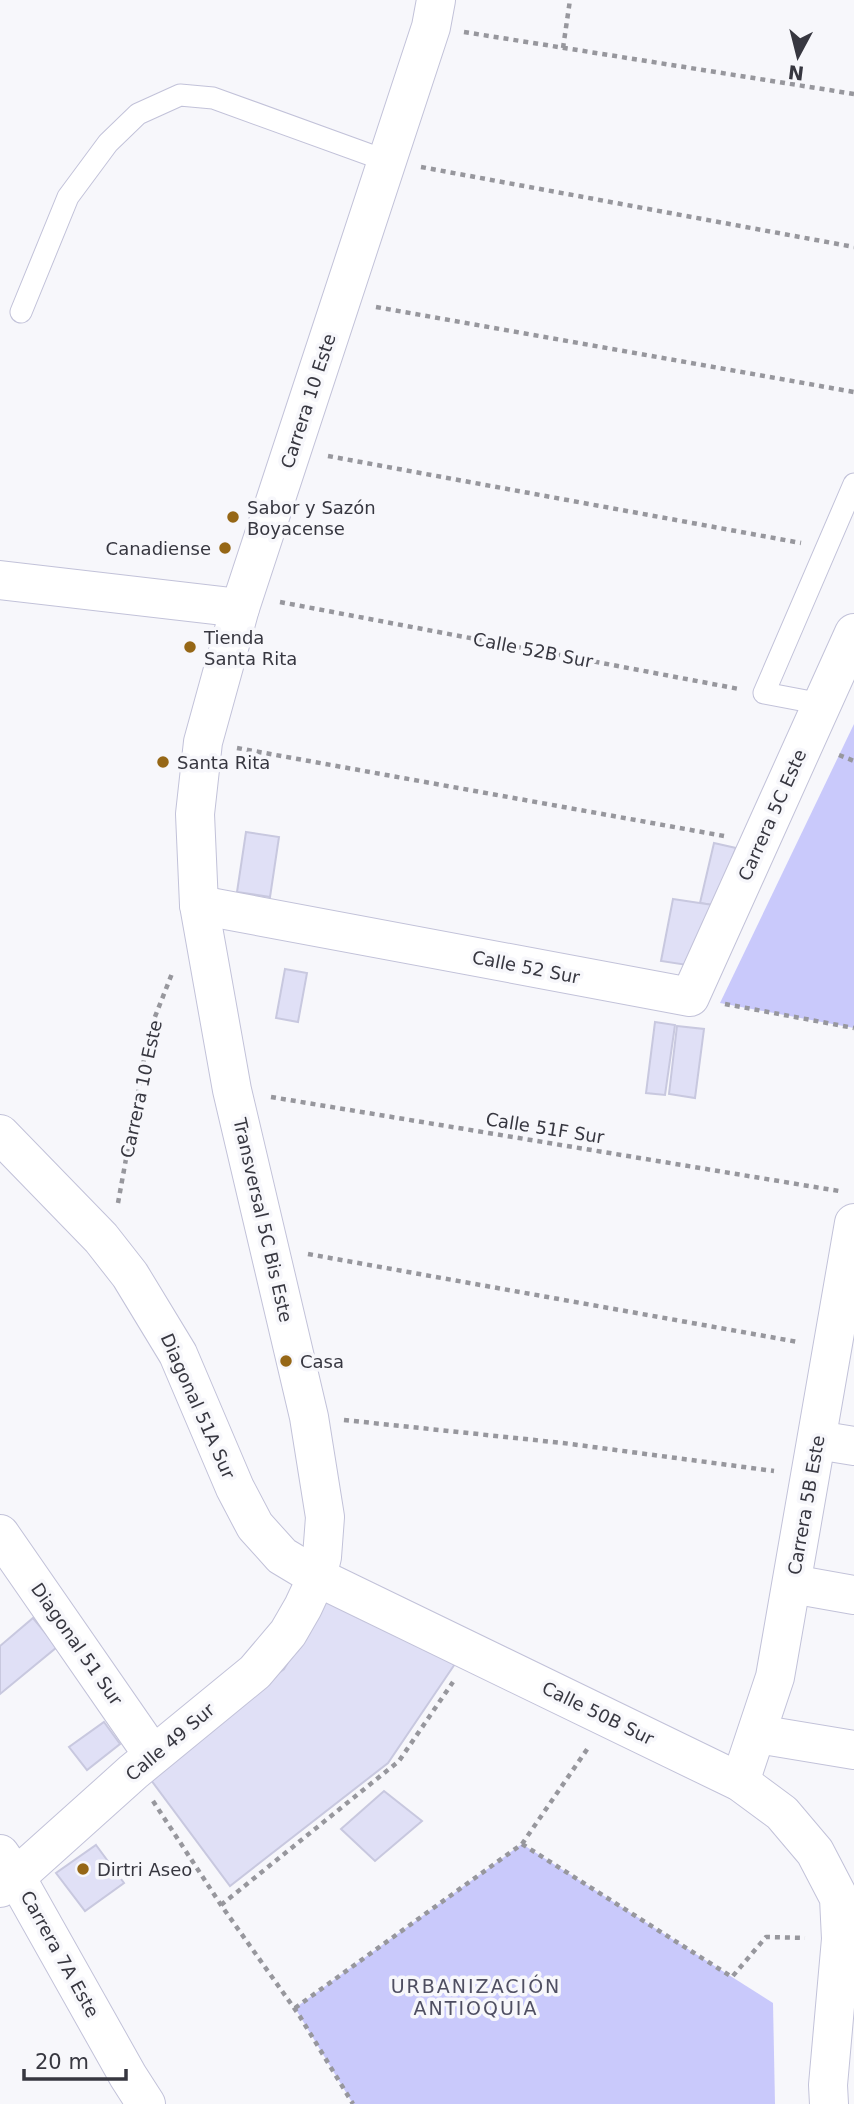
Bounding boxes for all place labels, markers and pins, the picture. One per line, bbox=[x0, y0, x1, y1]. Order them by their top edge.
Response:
place label: Sabor y Sazón Boyacense bbox=[247, 497, 376, 539]
marker: Sabor y Sazón Boyacense bbox=[225, 509, 241, 525]
place label: Canadiense bbox=[106, 538, 211, 559]
marker: Canadiense bbox=[217, 540, 233, 556]
place label: Tienda Santa Rita bbox=[203, 627, 297, 669]
marker: Tienda Santa Rita bbox=[182, 639, 198, 655]
place label: Santa Rita bbox=[177, 752, 270, 773]
marker: Santa Rita bbox=[155, 754, 171, 770]
place label: Casa bbox=[300, 1351, 344, 1372]
marker: Casa bbox=[278, 1353, 294, 1369]
place label: Dirtri Aseo bbox=[97, 1859, 192, 1880]
marker: Dirtri Aseo bbox=[75, 1861, 91, 1877]

